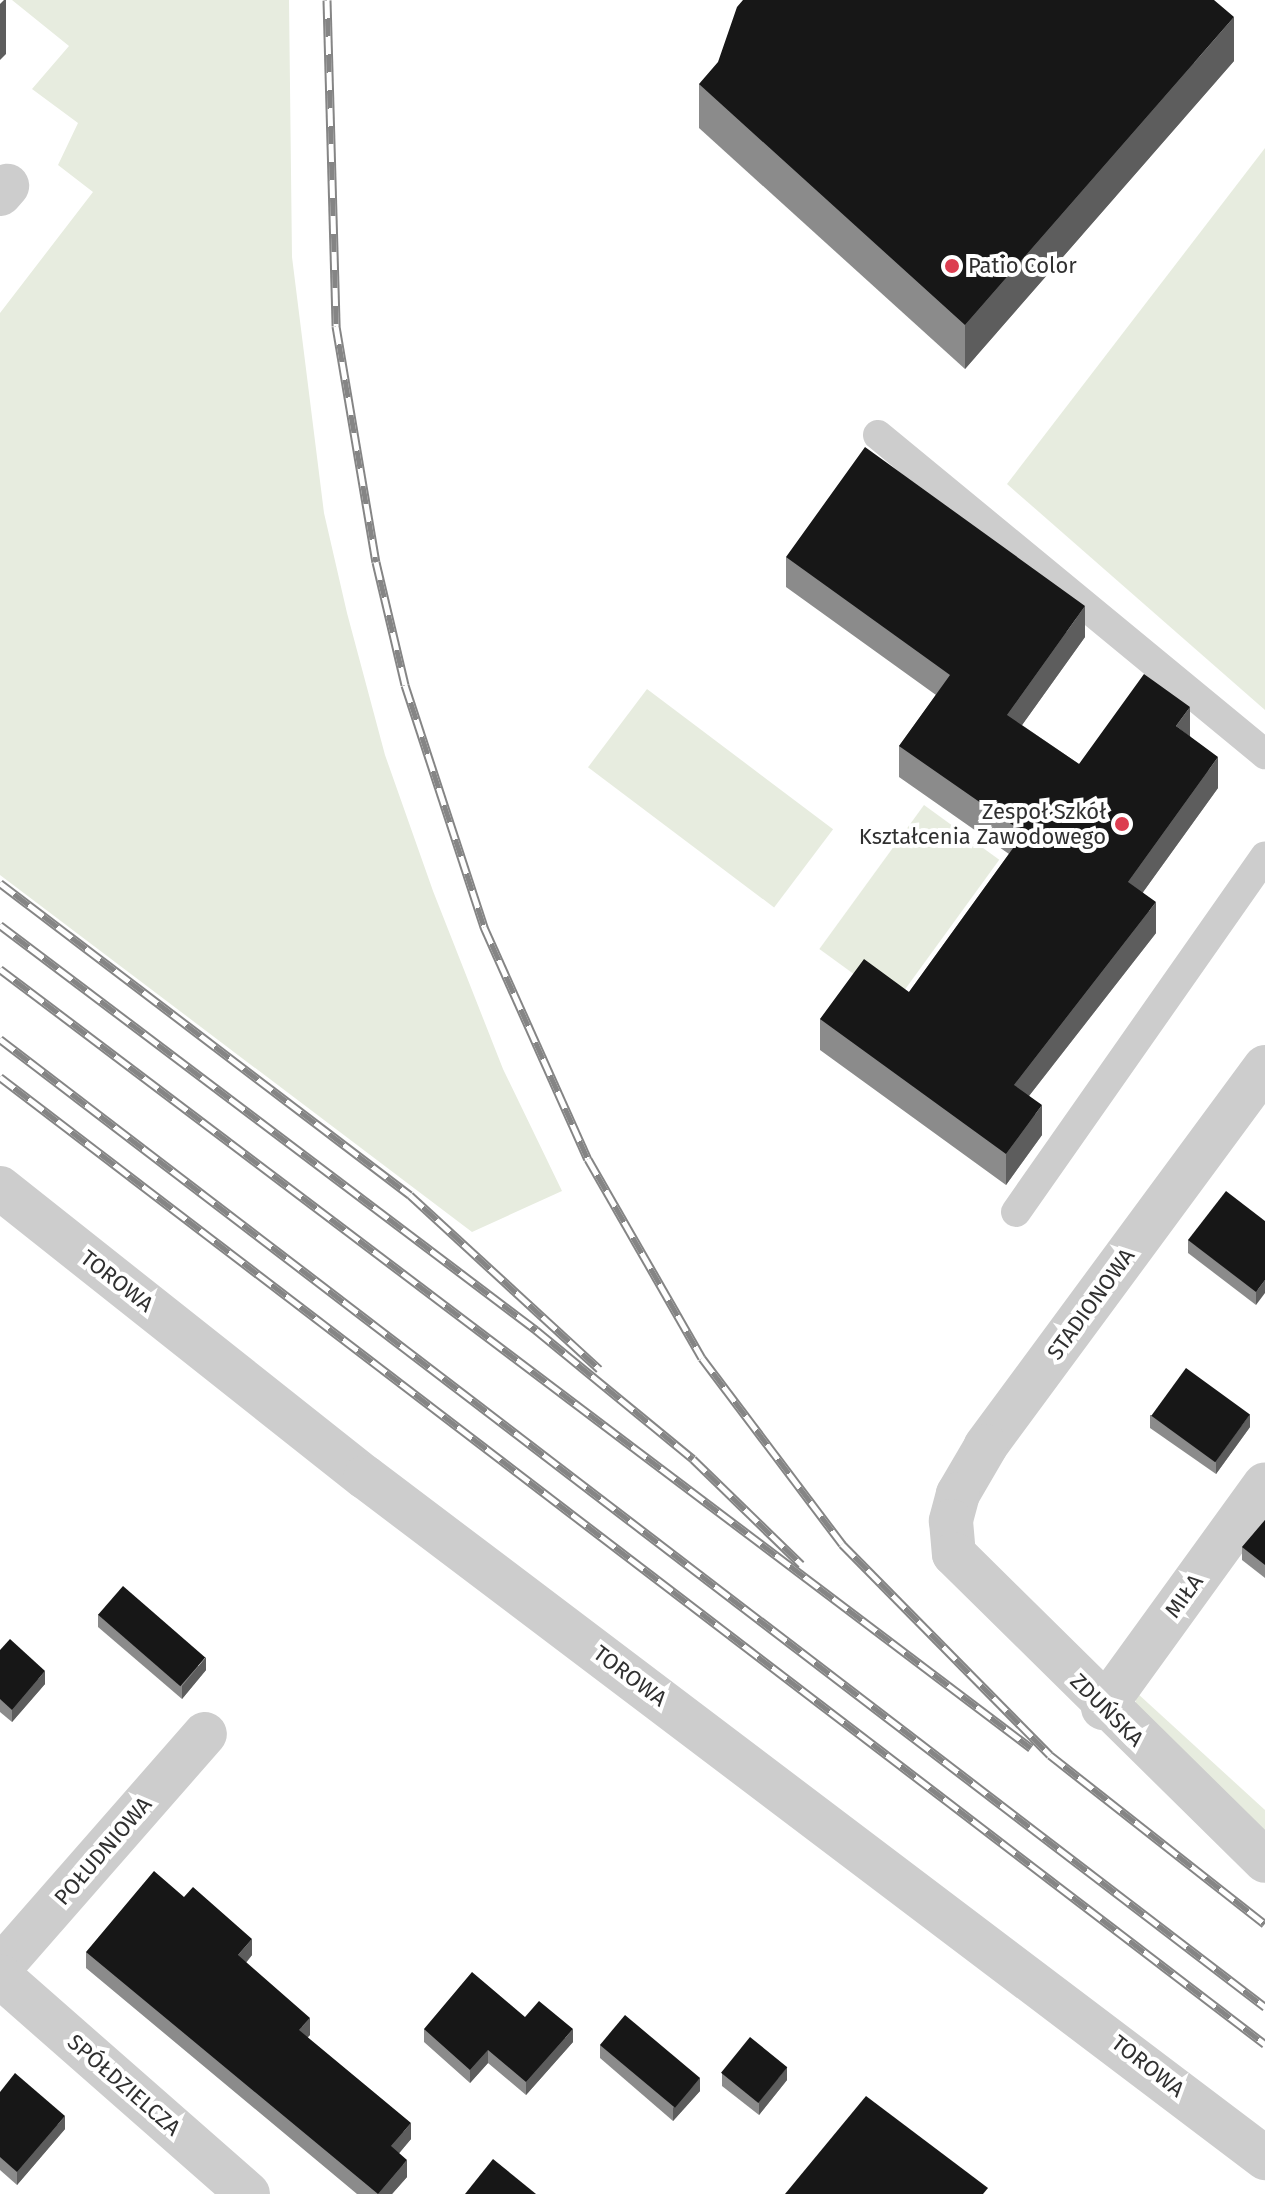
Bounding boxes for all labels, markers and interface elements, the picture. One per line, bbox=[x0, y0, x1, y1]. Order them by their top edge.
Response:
place label: Patio Color bbox=[968, 253, 1077, 279]
marker: Patio Color bbox=[943, 257, 961, 275]
place label: Zespoł Szkół Kształcenia Zawodowego bbox=[859, 798, 1106, 850]
marker: Zespoł Szkół Kształcenia Zawodowego bbox=[1113, 815, 1131, 833]
street label: STADIONOWA bbox=[1042, 1243, 1140, 1365]
street label: TOROWA bbox=[75, 1244, 159, 1318]
street label: MIŁA bbox=[1159, 1569, 1209, 1623]
street label: TOROWA bbox=[588, 1640, 672, 1712]
street label: ZDUŃSKA bbox=[1065, 1668, 1149, 1752]
street label: POŁUDNIOWA bbox=[49, 1791, 157, 1911]
street label: SPÓŁDZIELCZA bbox=[62, 2029, 186, 2141]
street label: TOROWA bbox=[1106, 2029, 1190, 2103]

